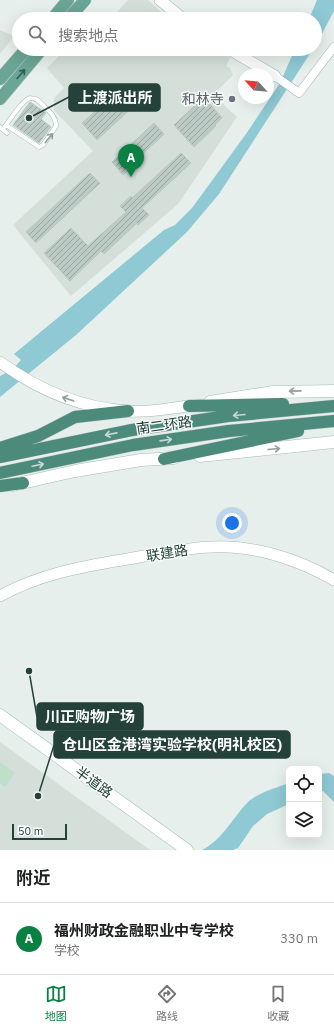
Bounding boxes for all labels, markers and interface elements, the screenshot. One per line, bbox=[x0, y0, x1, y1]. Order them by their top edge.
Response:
search box bbox=[12, 12, 322, 56]
icon: search bbox=[26, 23, 48, 45]
text: 搜索地点 bbox=[58, 26, 118, 45]
one-way arrow bbox=[16, 68, 25, 79]
north arrow bbox=[238, 68, 274, 104]
callout: 上渡派出所 bbox=[69, 84, 160, 111]
text: 上渡派出所 bbox=[77, 88, 153, 107]
place label: 和林寺 bbox=[182, 90, 224, 108]
marker: 和林寺 bbox=[227, 94, 237, 104]
one-way arrow bbox=[44, 133, 53, 144]
pin: A bbox=[118, 144, 144, 177]
one-way arrow bbox=[289, 388, 302, 395]
one-way arrow bbox=[62, 394, 74, 402]
one-way arrow bbox=[233, 411, 246, 419]
street label: 南二环路 bbox=[135, 412, 193, 438]
one-way arrow bbox=[105, 431, 118, 439]
one-way arrow bbox=[159, 436, 172, 444]
one-way arrow bbox=[267, 445, 280, 452]
one-way arrow bbox=[31, 460, 44, 468]
your location bbox=[222, 513, 242, 533]
street label: 联建路 bbox=[145, 541, 189, 565]
callout: 川正购物广场 bbox=[37, 703, 143, 730]
text: 川正购物广场 bbox=[45, 707, 135, 726]
callout: 仓山区金港湾实验学校(明礼校区) bbox=[54, 731, 290, 758]
text: 仓山区金港湾实验学校(明礼校区) bbox=[62, 735, 282, 754]
street label: 半道路 bbox=[72, 762, 116, 802]
map controls bbox=[286, 766, 322, 838]
button: locate bbox=[286, 766, 322, 802]
button: layers bbox=[286, 802, 322, 838]
scale bar bbox=[12, 822, 67, 841]
text: 50 m bbox=[18, 824, 43, 838]
text: 附近 bbox=[16, 867, 50, 889]
text: 福州财政金融职业中专学校 bbox=[54, 921, 234, 940]
text: A bbox=[25, 930, 33, 947]
text: 330 m bbox=[280, 930, 318, 947]
text: 学校 bbox=[54, 942, 80, 959]
tab: 地图 bbox=[45, 983, 67, 1023]
tab: 路线 bbox=[156, 983, 178, 1023]
tab: 收藏 bbox=[267, 983, 289, 1023]

